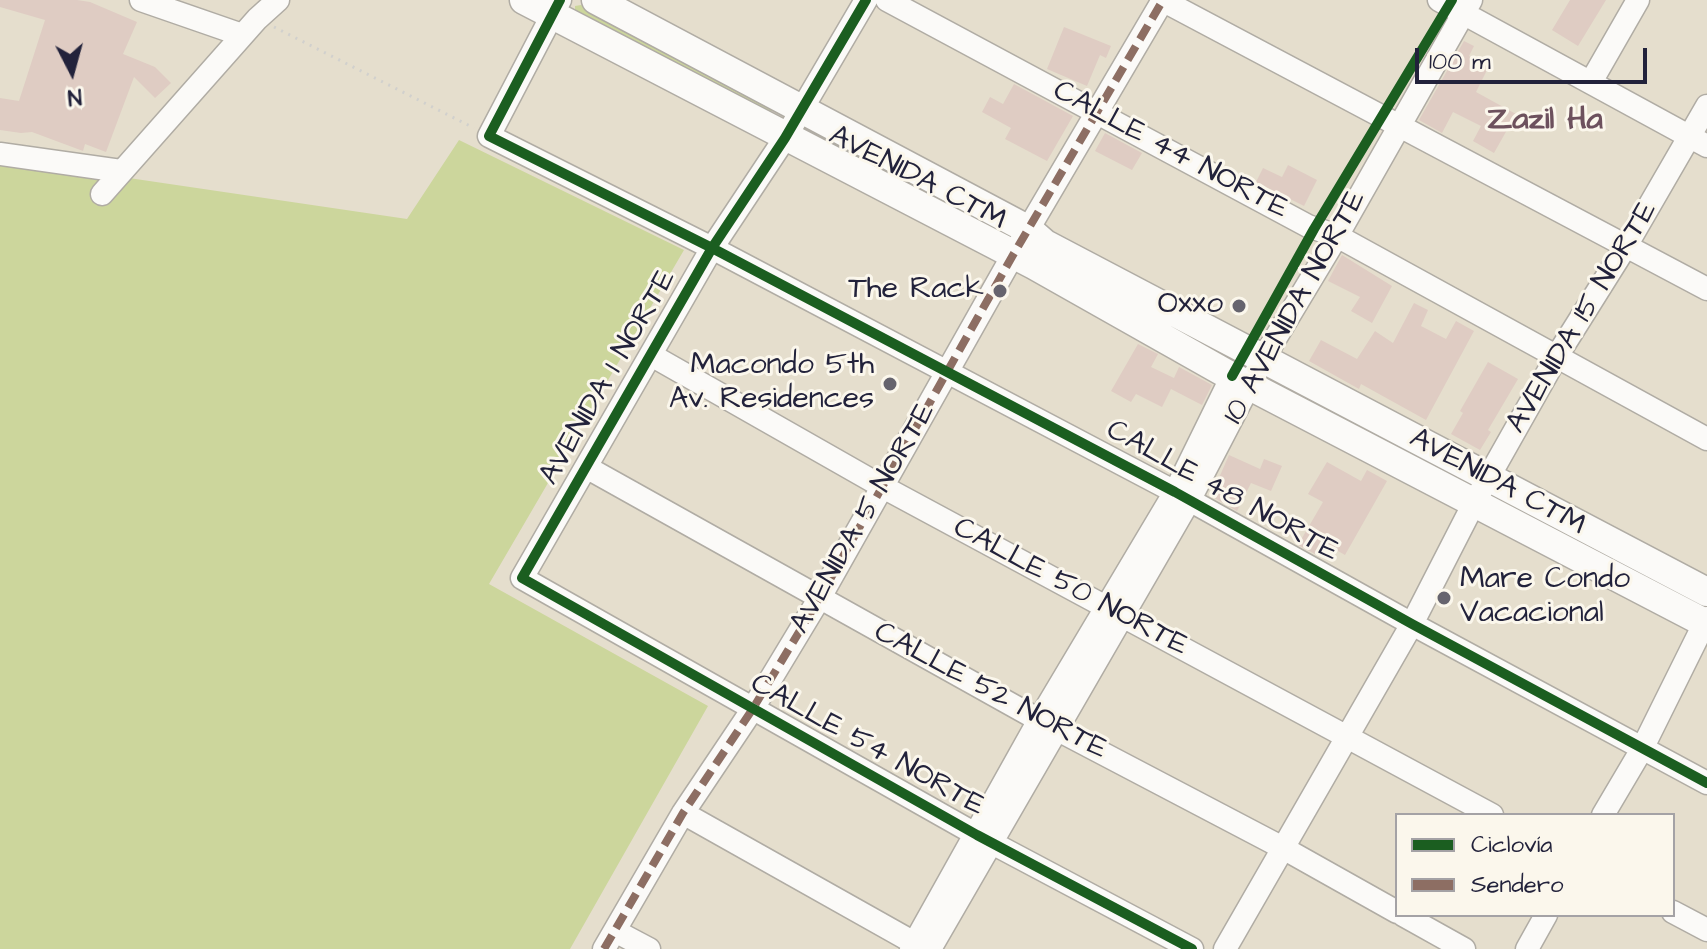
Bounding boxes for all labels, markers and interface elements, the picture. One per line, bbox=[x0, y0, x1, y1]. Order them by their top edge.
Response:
north arrow bbox=[32, 32, 112, 112]
scale bar bbox=[1419, 32, 1651, 82]
text: 100 m bbox=[1429, 45, 1491, 79]
street label: CALLE 44 NORTE bbox=[1046, 74, 1294, 228]
text: N bbox=[66, 80, 83, 113]
district label: Zazil Ha bbox=[1487, 102, 1603, 140]
street label: AVENIDA CTM bbox=[822, 119, 1012, 239]
street label: 10 AVENIDA NORTE bbox=[1217, 185, 1375, 431]
street label: AVENIDA 15 NORTE bbox=[1500, 196, 1666, 440]
street label: AVENIDA 1 NORTE bbox=[533, 264, 685, 492]
place label: The Rack bbox=[848, 273, 984, 309]
marker: The Rack bbox=[991, 282, 1009, 300]
place label: Oxxo bbox=[1158, 288, 1223, 324]
marker: Oxxo bbox=[1230, 297, 1248, 315]
place label: Macondo 5th Av. Residences bbox=[669, 349, 874, 420]
marker: Macondo 5th Av. Residences bbox=[881, 375, 899, 393]
street label: AVENIDA 5 NORTE bbox=[783, 398, 945, 640]
street label: CALLE 48 NORTE bbox=[1099, 413, 1345, 571]
street label: AVENIDA CTM bbox=[1403, 421, 1591, 545]
street label: CALLE 50 NORTE bbox=[946, 511, 1194, 665]
place label: Mare Condo Vacacional bbox=[1460, 563, 1630, 634]
marker: Mare Condo Vacacional bbox=[1435, 589, 1453, 607]
street label: CALLE 52 NORTE bbox=[867, 615, 1113, 769]
street label: CALLE 54 NORTE bbox=[744, 667, 990, 825]
legend bbox=[1395, 813, 1675, 917]
text: Ciclovía bbox=[1471, 828, 1552, 862]
text: Sendero bbox=[1471, 868, 1563, 902]

